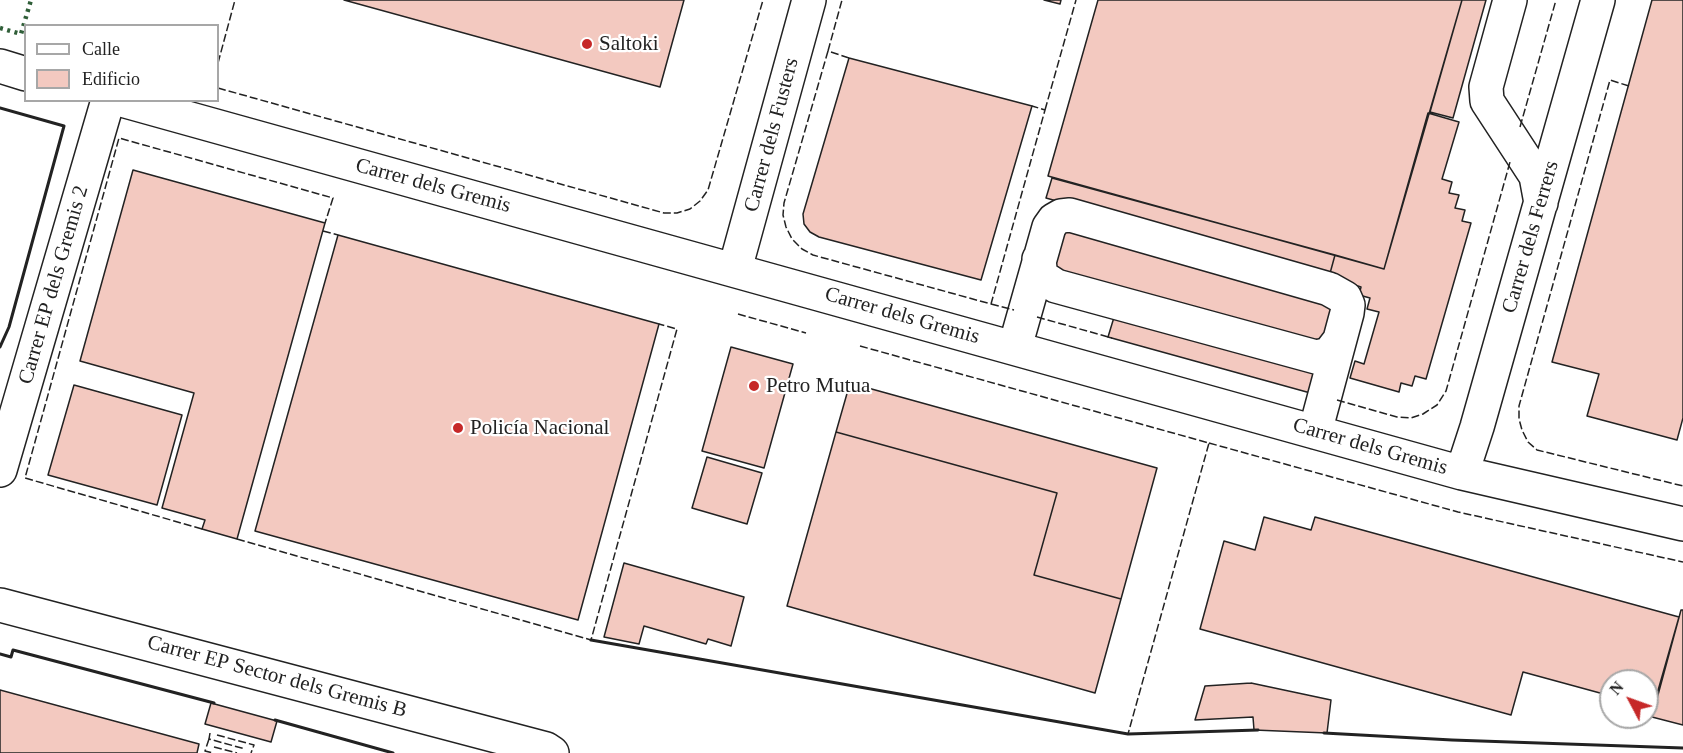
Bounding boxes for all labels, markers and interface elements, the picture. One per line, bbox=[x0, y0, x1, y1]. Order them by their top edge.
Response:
legend bbox=[24, 24, 219, 102]
place label: Saltoki bbox=[599, 31, 659, 57]
marker: Saltoki bbox=[580, 37, 594, 51]
text: Calle bbox=[82, 39, 120, 59]
street label: Carrer dels Fusters bbox=[739, 55, 805, 215]
text: Edificio bbox=[82, 69, 140, 89]
street label: Carrer dels Gremis bbox=[353, 153, 513, 219]
street label: Carrer dels Ferrers bbox=[1497, 158, 1565, 316]
street label: Carrer EP dels Gremis 2 bbox=[14, 183, 94, 387]
street label: Carrer dels Gremis bbox=[822, 282, 982, 350]
place label: Petro Mutua bbox=[766, 373, 870, 399]
marker: Petro Mutua bbox=[747, 379, 761, 393]
street label: Carrer dels Gremis bbox=[1290, 413, 1450, 481]
place label: Policía Nacional bbox=[470, 415, 609, 441]
marker: Policía Nacional bbox=[451, 421, 465, 435]
street label: Carrer EP Sector dels Gremis B bbox=[144, 630, 410, 724]
north arrow bbox=[1599, 669, 1659, 729]
text: N bbox=[1606, 678, 1627, 698]

